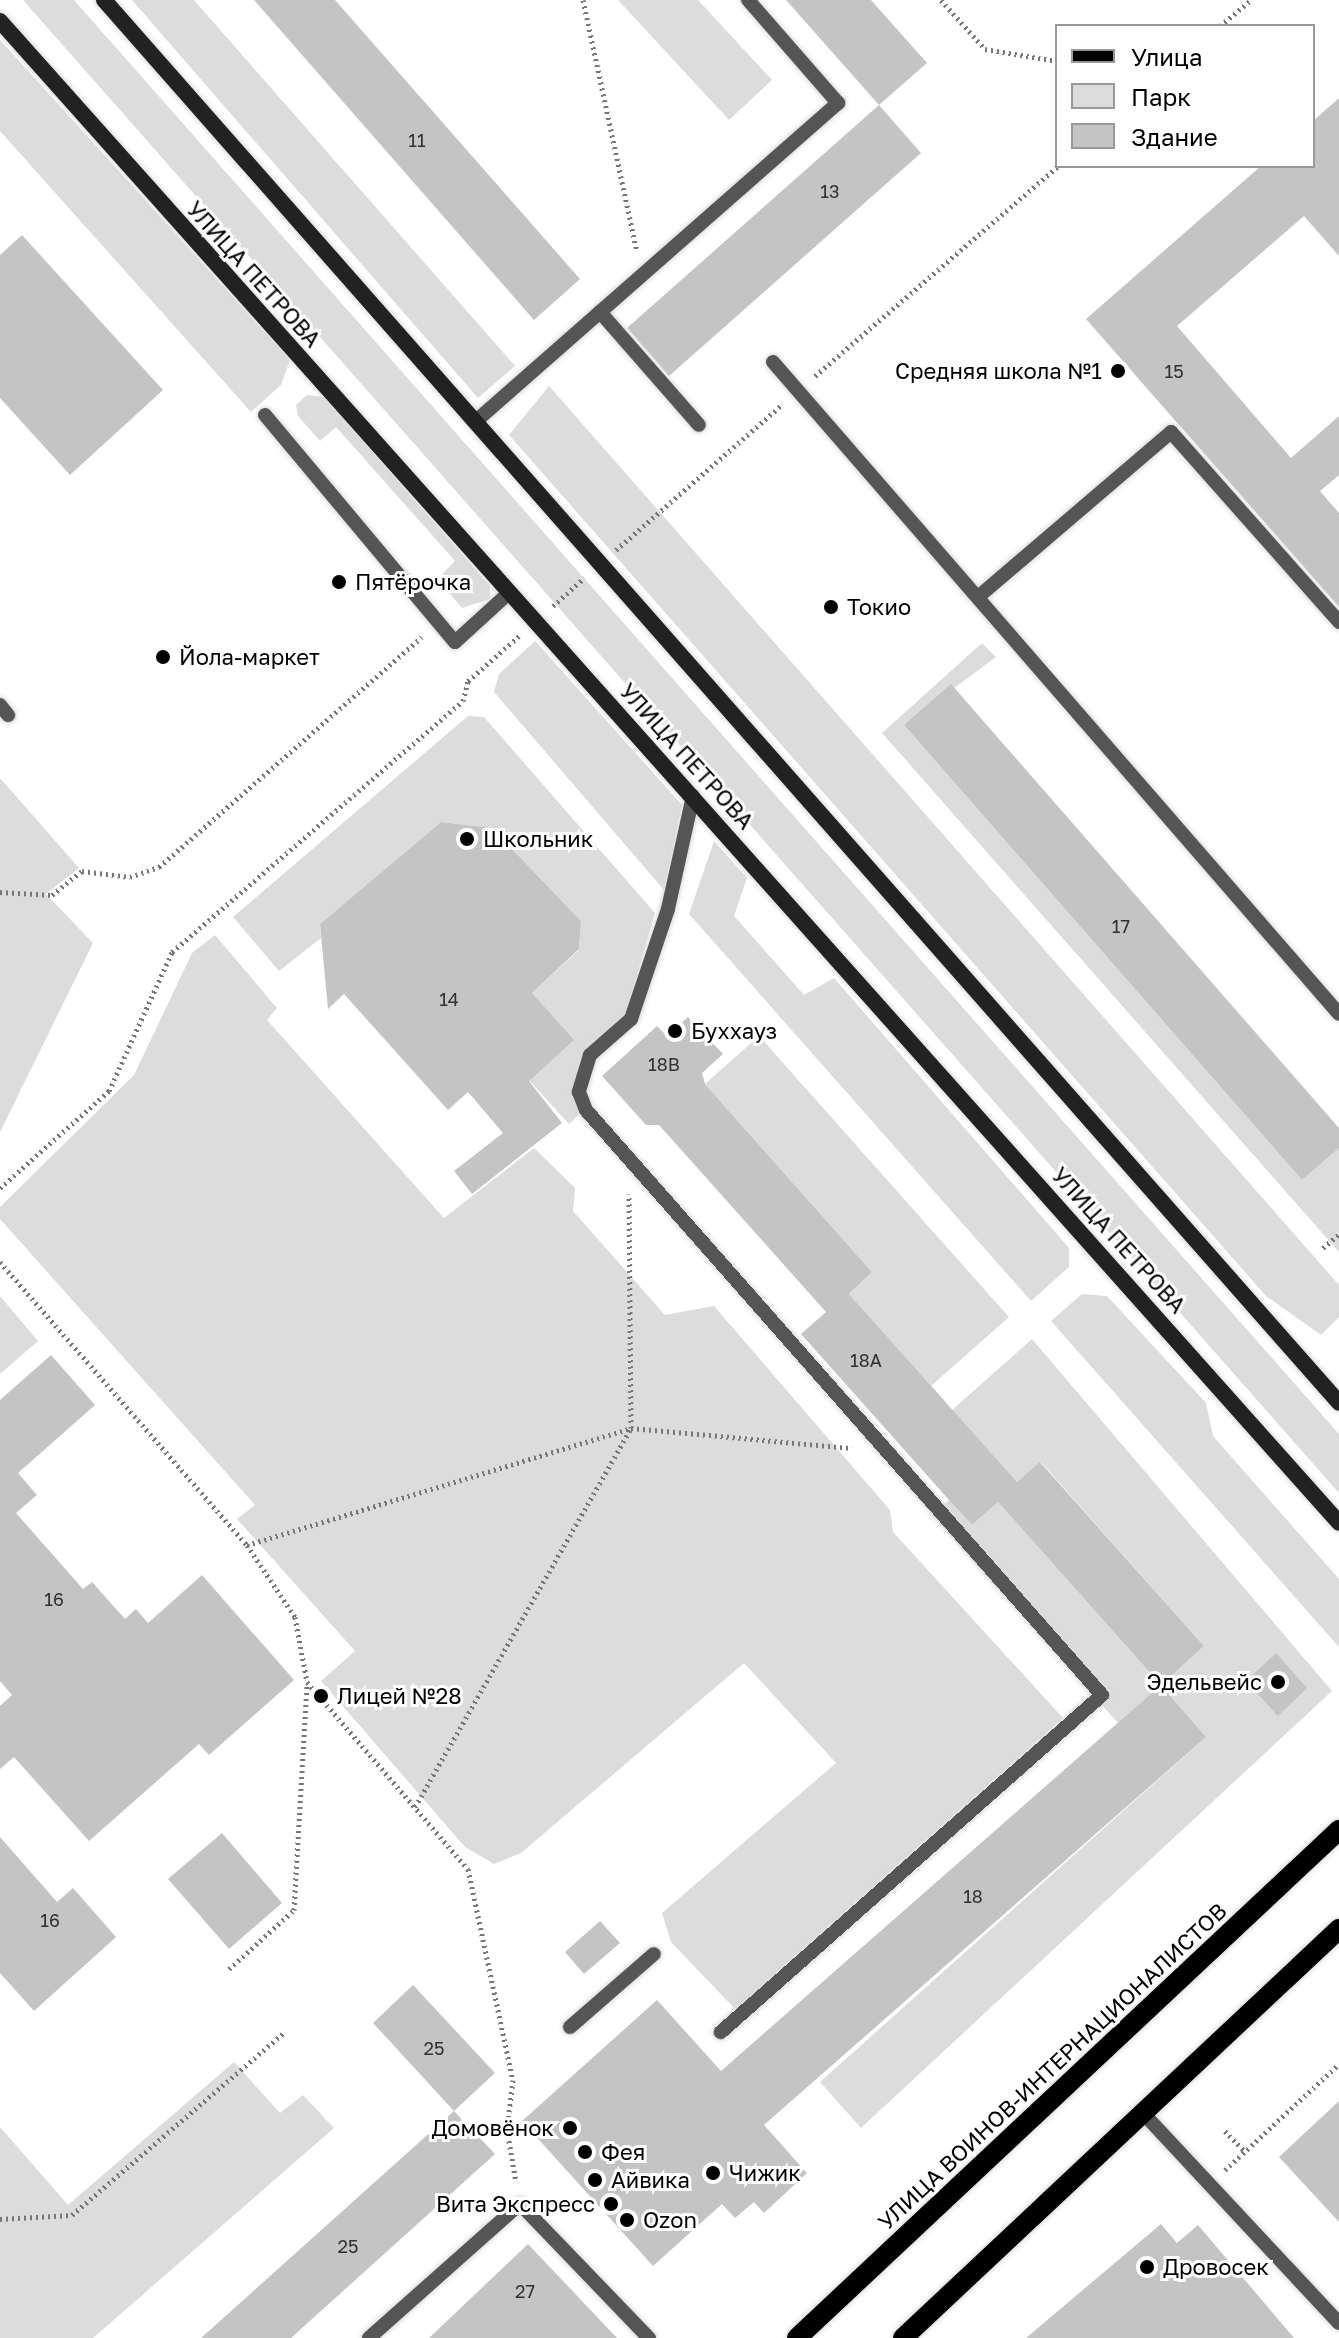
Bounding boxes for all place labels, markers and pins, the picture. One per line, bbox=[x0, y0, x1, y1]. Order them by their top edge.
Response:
place label: Средняя школа №1 bbox=[895, 358, 1102, 384]
marker: Средняя школа №1 bbox=[1109, 362, 1127, 380]
place label: Пятёрочка bbox=[355, 569, 471, 595]
marker: Пятёрочка bbox=[330, 573, 348, 591]
place label: Токио bbox=[847, 594, 911, 620]
marker: Токио bbox=[822, 598, 840, 616]
place label: Йола-маркет bbox=[179, 644, 320, 670]
marker: Йола-маркет bbox=[154, 648, 172, 666]
place label: Школьник bbox=[483, 826, 593, 852]
marker: Школьник bbox=[458, 830, 476, 848]
place label: Буххауз bbox=[691, 1018, 777, 1044]
marker: Буххауз bbox=[666, 1022, 684, 1040]
place label: Эдельвейс bbox=[1147, 1669, 1262, 1695]
marker: Эдельвейс bbox=[1269, 1673, 1287, 1691]
place label: Лицей №28 bbox=[337, 1683, 462, 1709]
marker: Лицей №28 bbox=[312, 1687, 330, 1705]
place label: Домовёнок bbox=[431, 2115, 554, 2141]
marker: Домовёнок bbox=[561, 2119, 579, 2137]
place label: Фея bbox=[601, 2139, 645, 2165]
marker: Фея bbox=[576, 2143, 594, 2161]
place label: Чижик bbox=[729, 2160, 801, 2186]
marker: Чижик bbox=[704, 2164, 722, 2182]
place label: Айвика bbox=[611, 2167, 690, 2193]
marker: Айвика bbox=[586, 2171, 604, 2189]
place label: Вита Экспресс bbox=[436, 2191, 595, 2217]
marker: Вита Экспресс bbox=[602, 2195, 620, 2213]
place label: Ozon bbox=[643, 2207, 697, 2233]
marker: Ozon bbox=[618, 2211, 636, 2229]
place label: Дровосек bbox=[1163, 2254, 1269, 2280]
marker: Дровосек bbox=[1138, 2258, 1156, 2276]

